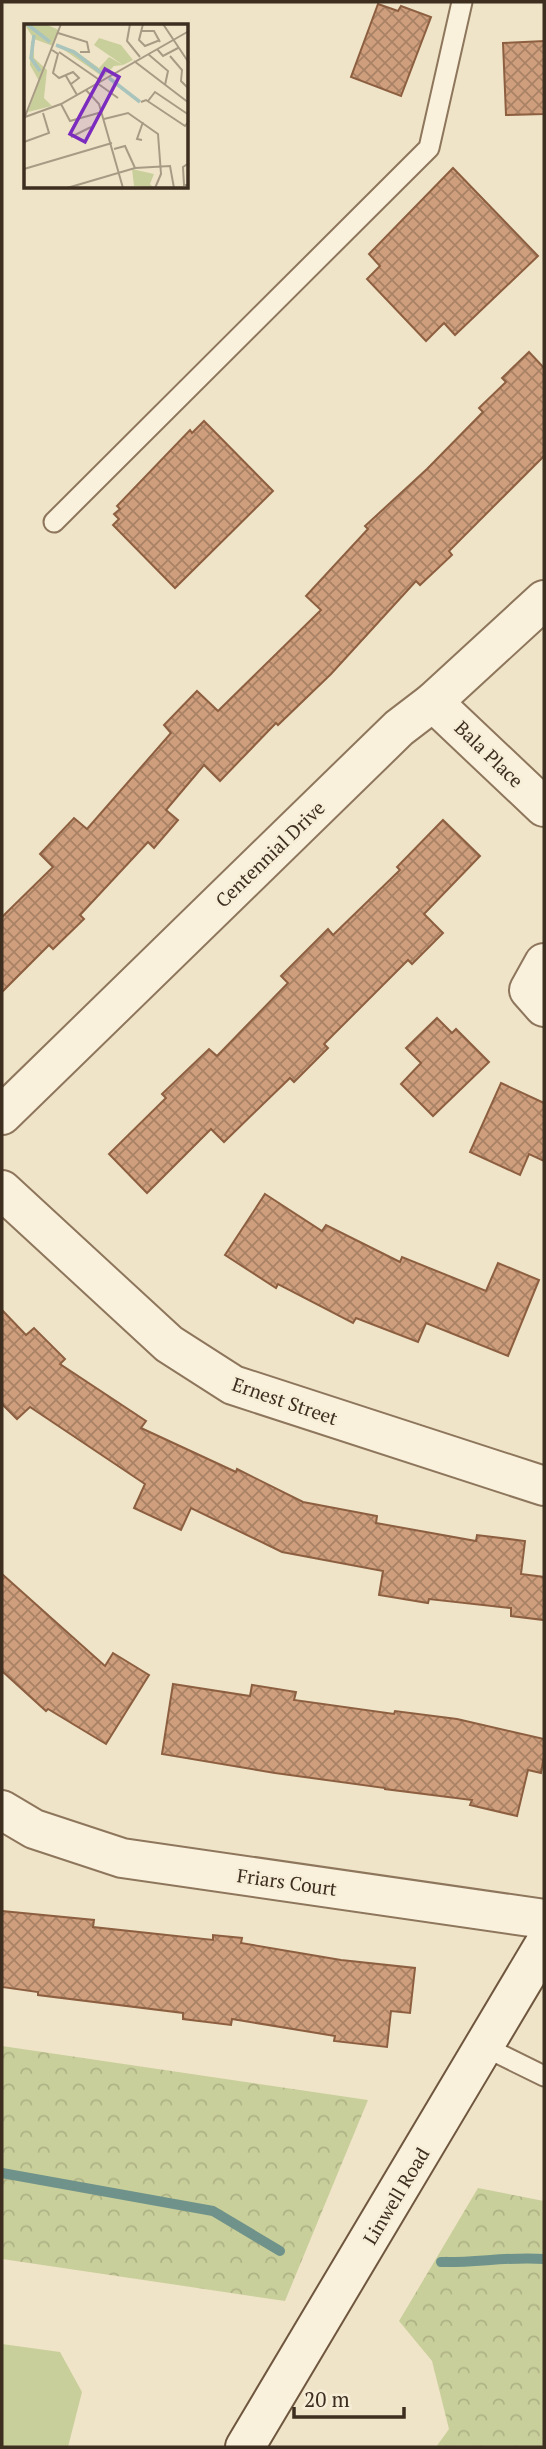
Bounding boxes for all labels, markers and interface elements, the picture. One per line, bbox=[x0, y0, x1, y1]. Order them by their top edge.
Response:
inset map bbox=[24, 24, 189, 189]
street label: Bala Place bbox=[450, 715, 529, 792]
street label: Centennial Drive bbox=[210, 795, 330, 912]
street label: Ernest Street bbox=[229, 1371, 341, 1430]
street label: Friars Court bbox=[236, 1862, 339, 1901]
street label: Linwell Road bbox=[357, 2142, 435, 2249]
scale bar bbox=[294, 2376, 404, 2420]
text: 20 m bbox=[304, 2385, 350, 2413]

